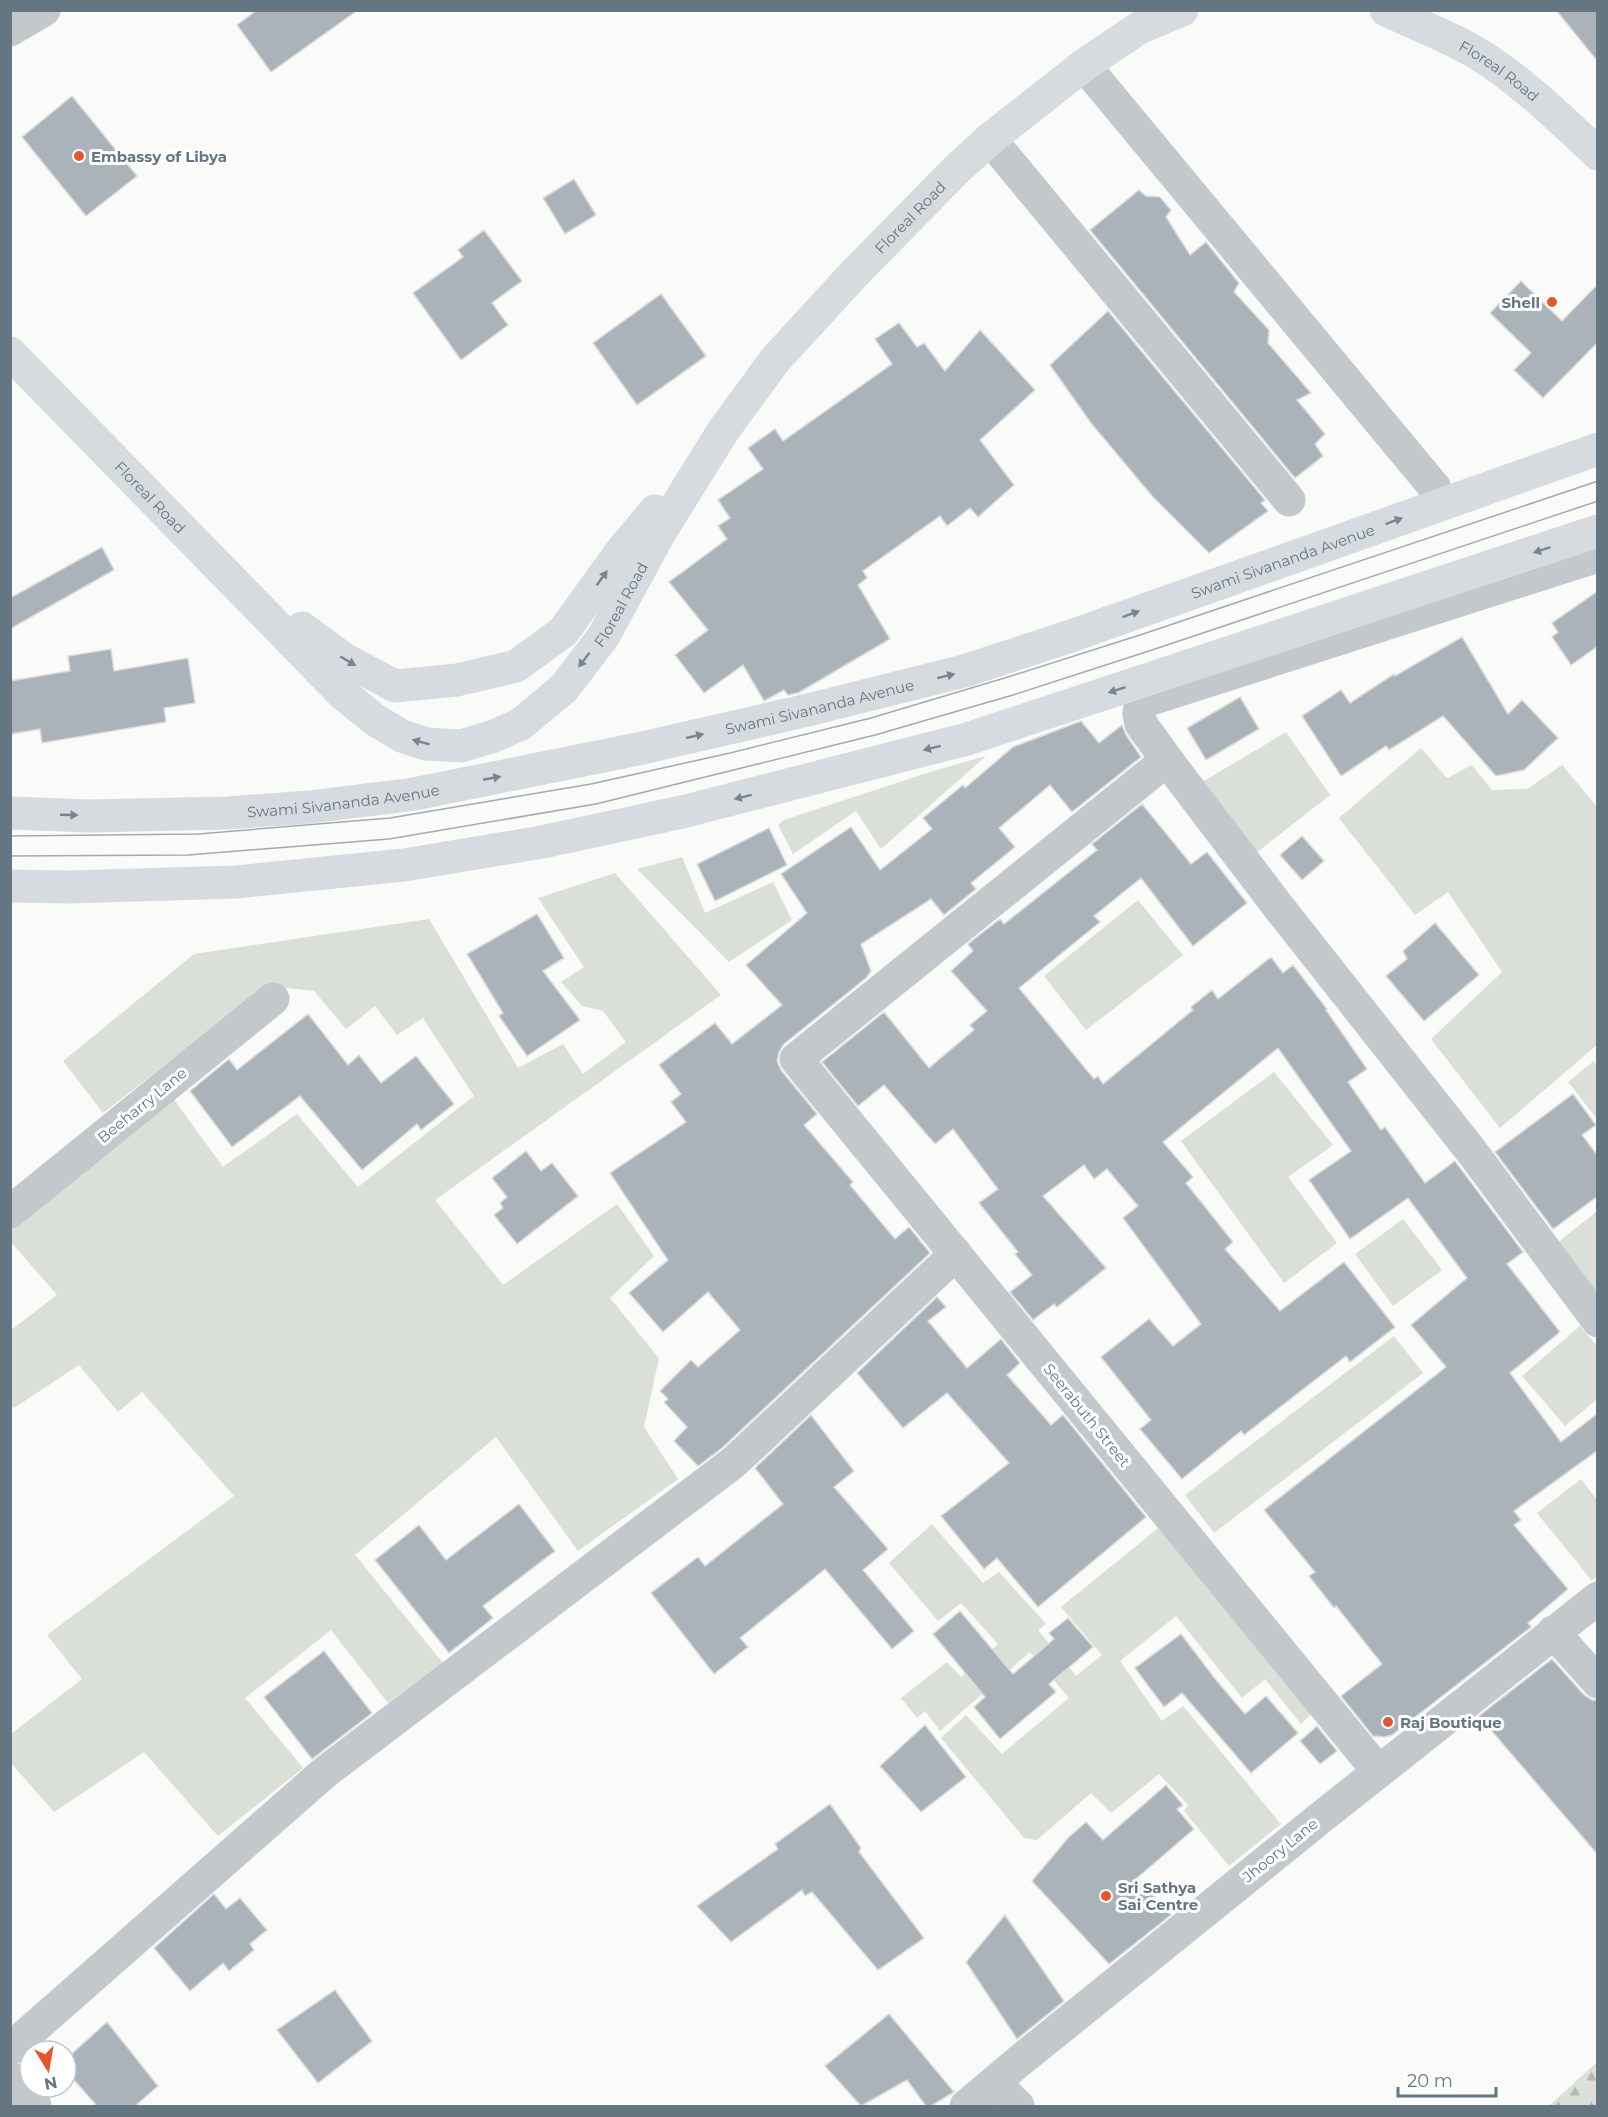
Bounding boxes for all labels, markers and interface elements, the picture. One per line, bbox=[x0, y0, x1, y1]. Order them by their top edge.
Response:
street label: Floreal Road bbox=[1456, 36, 1543, 105]
place label: Embassy of Libya bbox=[91, 147, 227, 166]
marker: Embassy of Libya bbox=[72, 149, 86, 163]
street label: Floreal Road bbox=[870, 177, 949, 257]
place label: Shell bbox=[1502, 293, 1540, 312]
marker: Shell bbox=[1545, 295, 1559, 309]
street label: Floreal Road bbox=[111, 457, 190, 537]
one-way arrow bbox=[1385, 515, 1403, 525]
street label: Swami Sivananda Avenue bbox=[1188, 520, 1377, 602]
one-way arrow bbox=[1533, 545, 1551, 555]
street label: Floreal Road bbox=[590, 559, 651, 651]
one-way arrow bbox=[595, 571, 607, 586]
one-way arrow bbox=[1122, 609, 1140, 619]
one-way arrow bbox=[579, 653, 591, 668]
one-way arrow bbox=[340, 655, 356, 666]
one-way arrow bbox=[937, 670, 955, 680]
street label: Swami Sivananda Avenue bbox=[723, 674, 916, 738]
one-way arrow bbox=[1108, 685, 1126, 695]
one-way arrow bbox=[686, 731, 705, 740]
one-way arrow bbox=[412, 737, 430, 746]
one-way arrow bbox=[922, 744, 941, 754]
one-way arrow bbox=[483, 773, 502, 782]
street label: Swami Sivananda Avenue bbox=[246, 780, 441, 821]
one-way arrow bbox=[734, 792, 752, 802]
one-way arrow bbox=[59, 810, 78, 820]
street label: Beeharry Lane bbox=[94, 1063, 190, 1147]
street label: Seerabuth Street bbox=[1040, 1360, 1134, 1470]
place label: Raj Boutique bbox=[1400, 1713, 1502, 1732]
marker: Raj Boutique bbox=[1381, 1715, 1395, 1729]
street label: Jhoory Lane bbox=[1238, 1814, 1321, 1887]
place label: Sri Sathya Sai Centre bbox=[1118, 1878, 1198, 1914]
marker: Sri Sathya Sai Centre bbox=[1099, 1889, 1113, 1903]
north arrow bbox=[18, 2039, 78, 2099]
scale bar bbox=[1398, 2060, 1496, 2098]
text: 20 m bbox=[1407, 2070, 1453, 2092]
text: N bbox=[43, 2073, 59, 2094]

